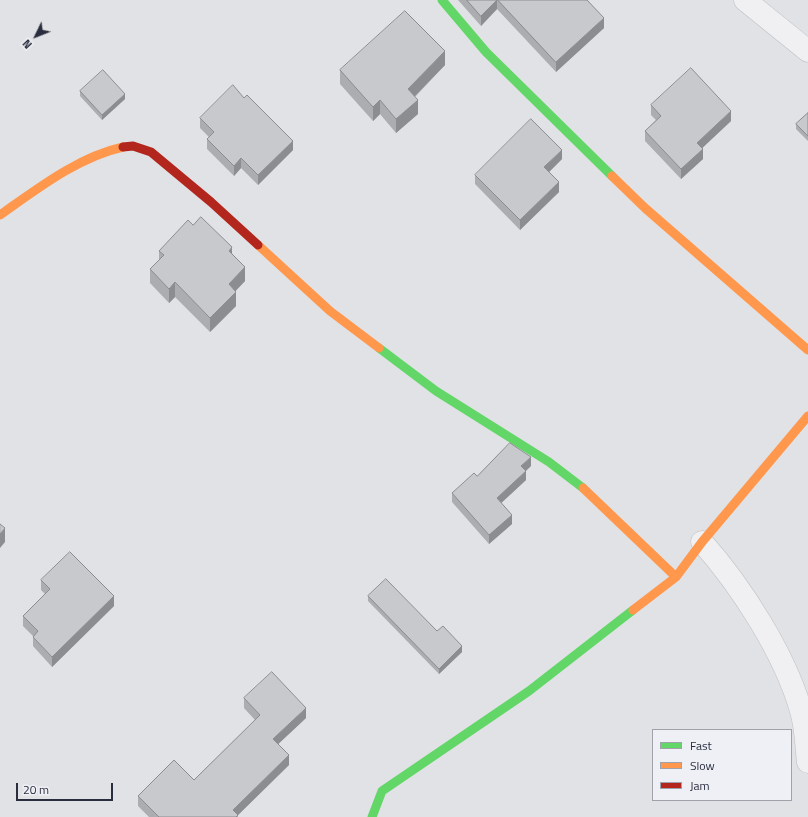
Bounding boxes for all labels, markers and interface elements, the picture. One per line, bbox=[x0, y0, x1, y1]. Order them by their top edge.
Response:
north arrow bbox=[16, 16, 56, 56]
text: N bbox=[19, 36, 36, 52]
legend bbox=[652, 729, 792, 801]
text: Fast bbox=[690, 736, 712, 755]
text: Slow bbox=[690, 756, 715, 775]
scale bar bbox=[18, 775, 115, 801]
text: Jam bbox=[690, 776, 710, 795]
text: 20 m bbox=[23, 780, 49, 799]

